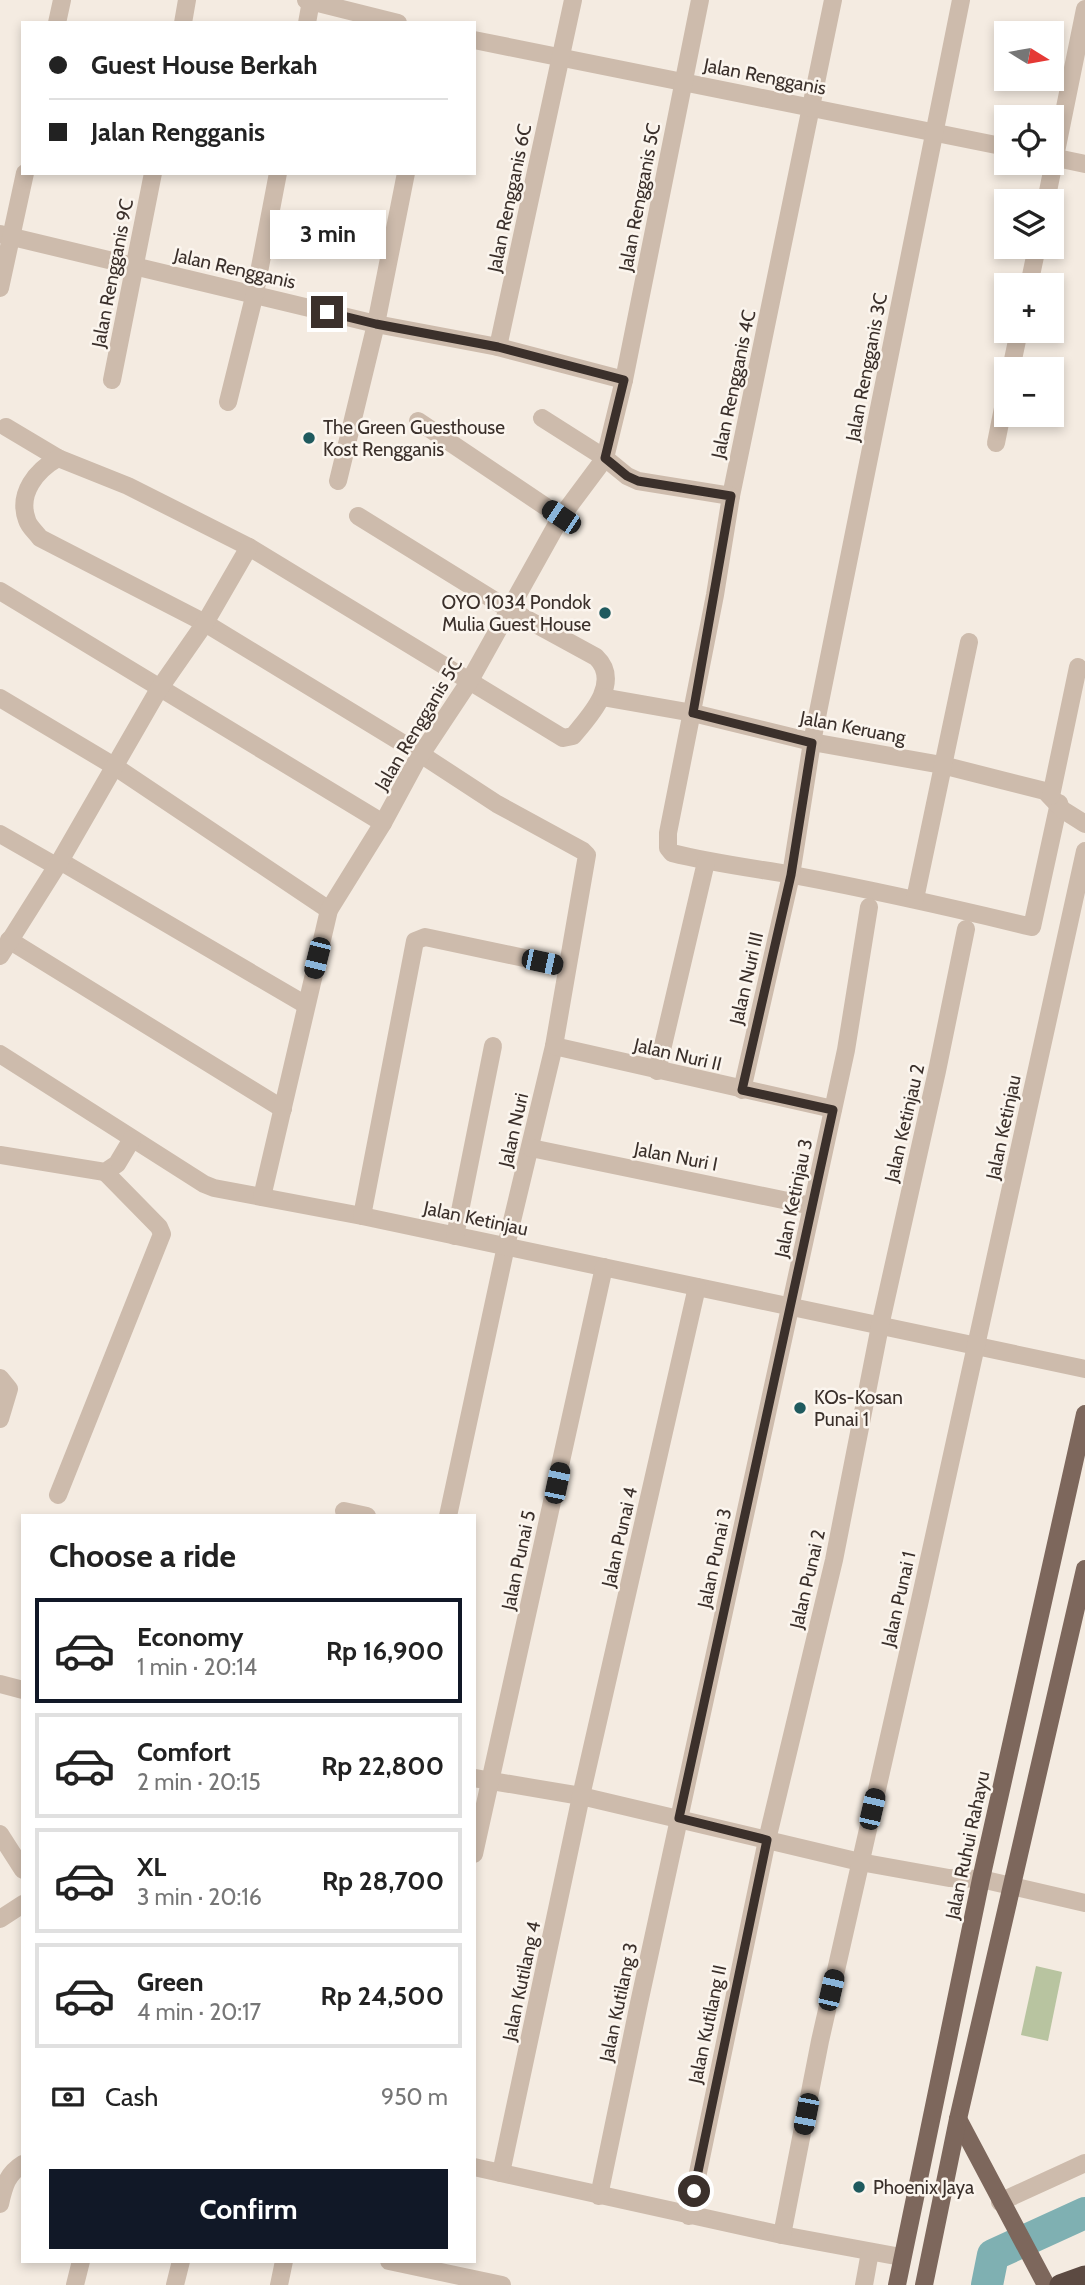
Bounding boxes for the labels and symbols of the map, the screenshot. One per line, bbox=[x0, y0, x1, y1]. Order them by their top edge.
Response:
north arrow bbox=[994, 21, 1064, 91]
street label: Jalan Rengganis bbox=[701, 53, 828, 100]
street label: Jalan Rengganis 5C bbox=[614, 121, 665, 274]
street label: Jalan Rengganis 6C bbox=[482, 122, 537, 275]
street label: Jalan Rengganis 9C bbox=[87, 196, 138, 350]
callout: 3 min bbox=[269, 210, 385, 260]
street label: Jalan Rengganis bbox=[171, 243, 298, 294]
street label: Jalan Rengganis 3C bbox=[841, 291, 892, 444]
route end bbox=[311, 296, 343, 328]
street label: Jalan Rengganis 4C bbox=[706, 307, 761, 461]
place label: The Green Guesthouse Kost Rengganis bbox=[323, 416, 505, 461]
marker: The Green Guesthouse Kost Rengganis bbox=[301, 430, 317, 446]
car bbox=[538, 497, 585, 537]
place label: OYO 1034 Pondok Mulia Guest House bbox=[441, 591, 591, 636]
marker: OYO 1034 Pondok Mulia Guest House bbox=[597, 605, 613, 621]
street label: Jalan Rengganis 5C bbox=[369, 654, 467, 796]
street label: Jalan Keruang bbox=[797, 706, 908, 749]
street label: Jalan Nuri III bbox=[724, 930, 768, 1028]
car bbox=[302, 935, 333, 981]
car bbox=[520, 947, 565, 977]
street label: Jalan Nuri II bbox=[631, 1033, 724, 1076]
street label: Jalan Ketinjau 2 bbox=[880, 1062, 929, 1185]
street label: Jalan Ketinjau bbox=[981, 1073, 1026, 1182]
street label: Jalan Nuri bbox=[494, 1091, 533, 1170]
street label: Jalan Nuri I bbox=[631, 1137, 720, 1176]
street label: Jalan Ketinjau 3 bbox=[769, 1137, 817, 1261]
street label: Jalan Ketinjau bbox=[421, 1196, 530, 1241]
place label: KOs-Kosan Punai 1 bbox=[814, 1386, 903, 1431]
marker: KOs-Kosan Punai 1 bbox=[792, 1400, 808, 1416]
car bbox=[543, 1460, 572, 1506]
street label: Jalan Punai 4 bbox=[597, 1485, 642, 1590]
street label: Jalan Punai 3 bbox=[693, 1506, 736, 1611]
street label: Jalan Punai 5 bbox=[497, 1508, 540, 1613]
street label: Jalan Punai 2 bbox=[785, 1527, 830, 1632]
street label: Jalan Punai 1 bbox=[876, 1549, 921, 1650]
street label: Jalan Ruhui Rahayu bbox=[940, 1769, 994, 1922]
car bbox=[858, 1786, 887, 1832]
street label: Jalan Kutilang 4 bbox=[497, 1919, 545, 2044]
street label: Jalan Kutilang 3 bbox=[594, 1940, 642, 2065]
street label: Jalan Kutilang II bbox=[683, 1963, 731, 2086]
car bbox=[817, 1967, 846, 2013]
car bbox=[792, 2091, 821, 2137]
route start bbox=[678, 2175, 710, 2207]
place label: Phoenix Jaya bbox=[873, 2176, 974, 2199]
marker: Phoenix Jaya bbox=[851, 2179, 867, 2195]

